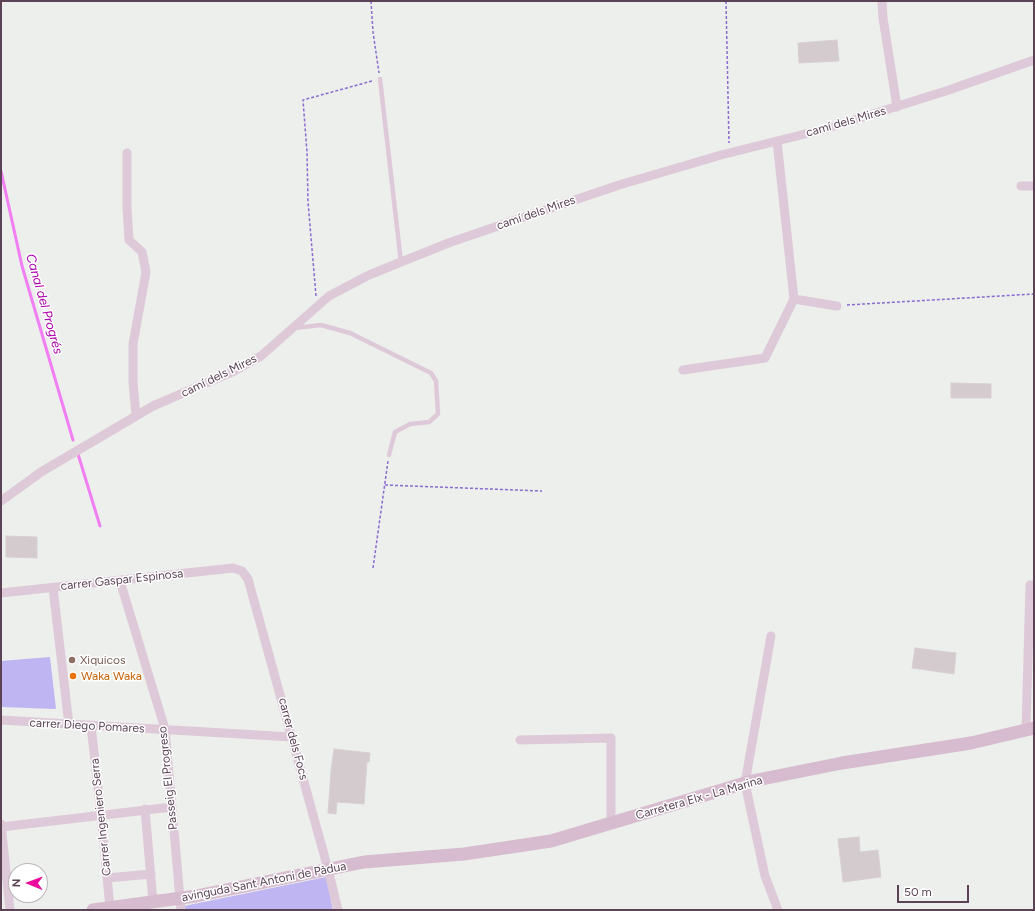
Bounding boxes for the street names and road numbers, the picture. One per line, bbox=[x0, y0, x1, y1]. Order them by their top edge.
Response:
street label: camí dels Mires bbox=[804, 104, 888, 140]
street label: camí dels Mires bbox=[495, 193, 577, 233]
street label: camí dels Mires bbox=[179, 351, 259, 401]
street label: carrer Gaspar Espinosa bbox=[60, 566, 184, 594]
street label: carrer dels Focs bbox=[275, 696, 311, 782]
street label: carrer Diego Pomares bbox=[29, 716, 145, 736]
street label: Passeig El Progreso bbox=[155, 725, 181, 831]
street label: Carrer Ingeniero Serra bbox=[88, 757, 114, 877]
street label: Carretera Elx - La Marina bbox=[634, 773, 764, 823]
street label: avinguda Sant Antoni de Pàdua bbox=[180, 859, 348, 905]

